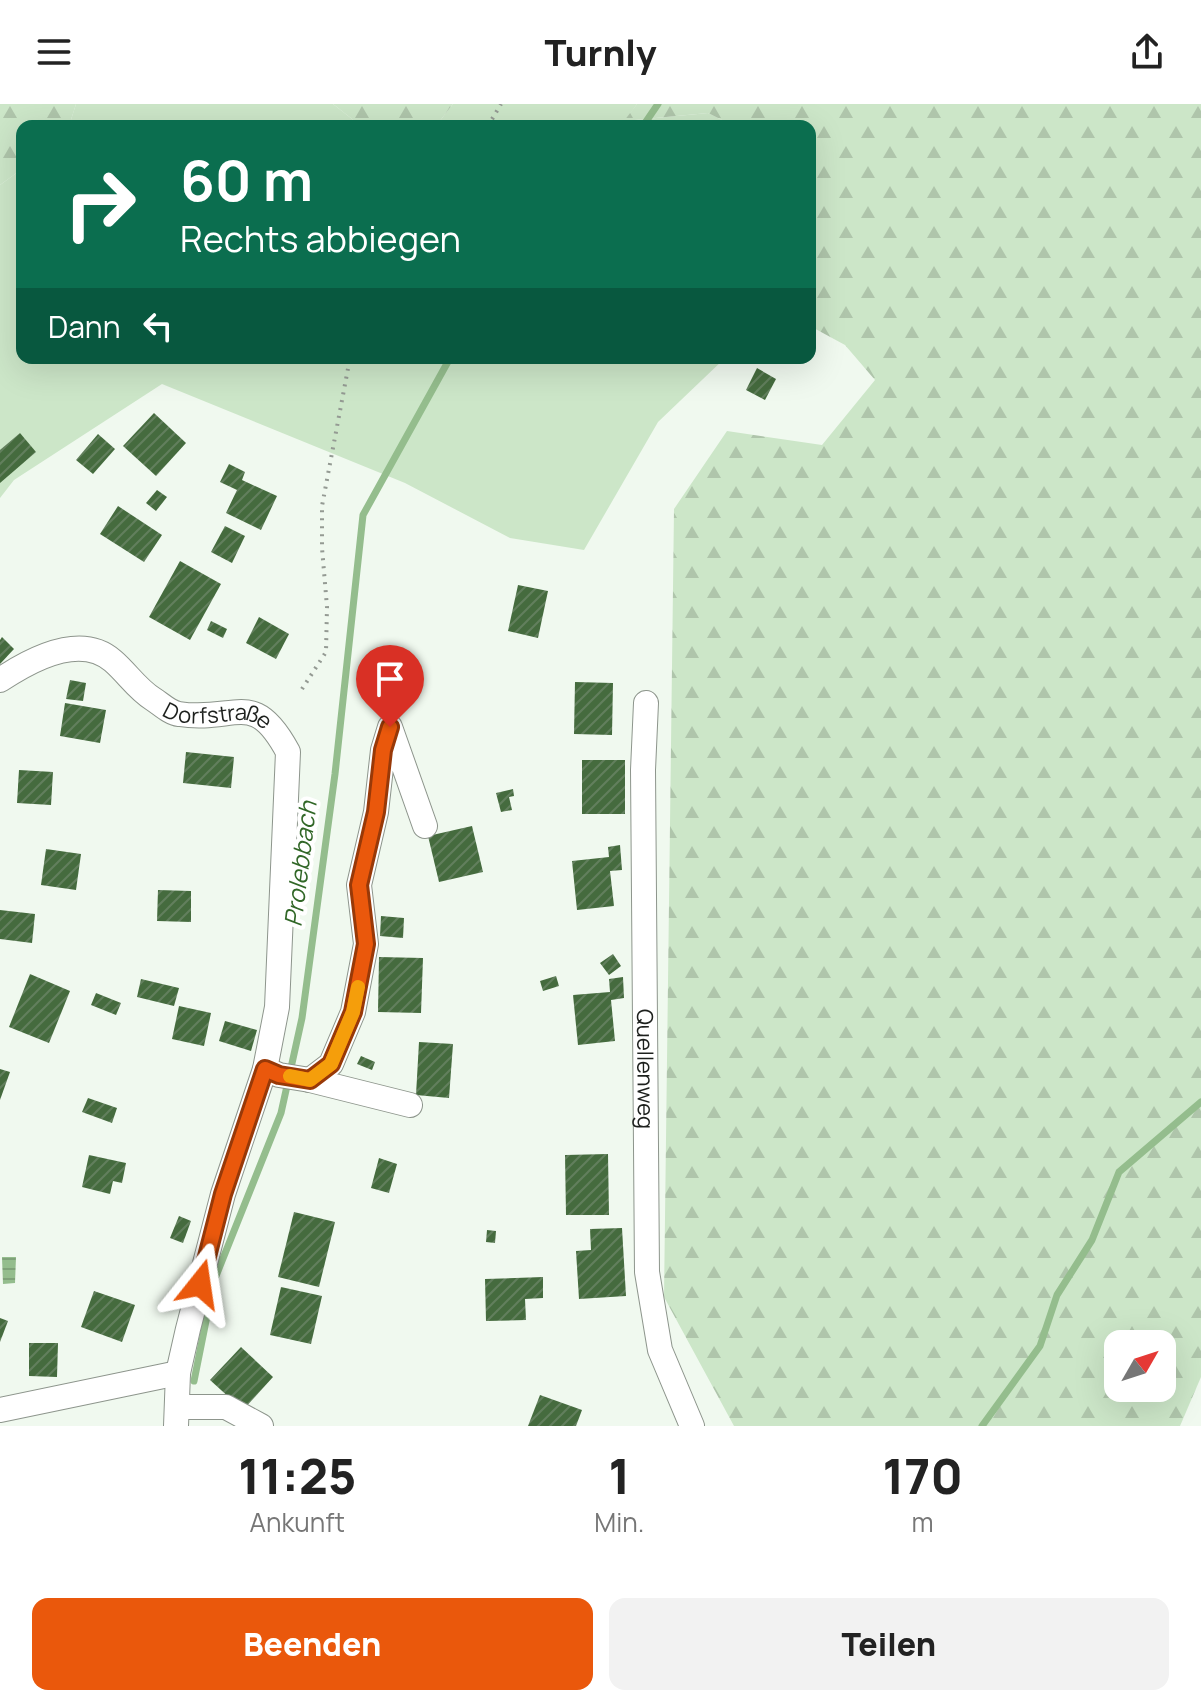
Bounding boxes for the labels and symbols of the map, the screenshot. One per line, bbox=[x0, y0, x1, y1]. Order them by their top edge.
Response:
pin bbox=[356, 645, 424, 727]
street label: Dorfstraße bbox=[158, 695, 279, 736]
water label: Prolebbach bbox=[275, 799, 324, 928]
street label: Quellenweg bbox=[630, 1009, 661, 1129]
position arrow bbox=[158, 1242, 242, 1326]
north arrow bbox=[1104, 1330, 1176, 1402]

